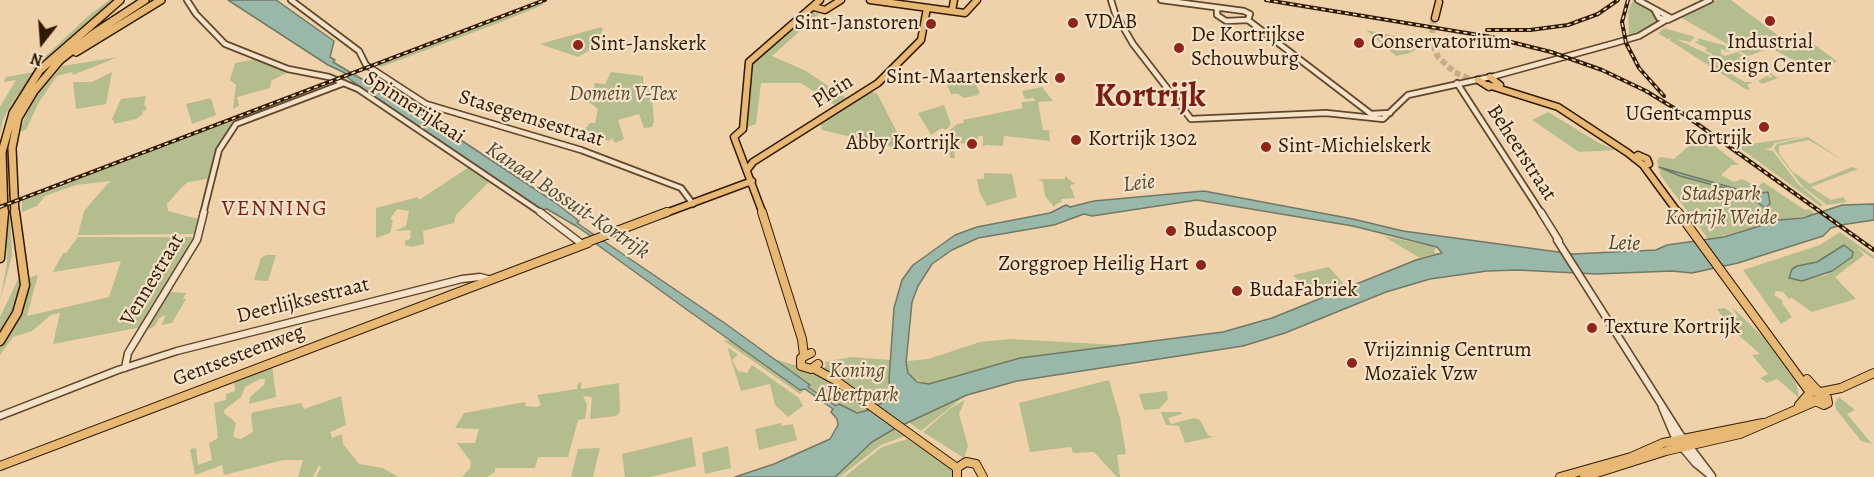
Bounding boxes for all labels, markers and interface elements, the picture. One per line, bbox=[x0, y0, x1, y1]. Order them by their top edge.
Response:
place label: VDAB bbox=[1085, 10, 1137, 36]
place label: Sint-Janstoren bbox=[794, 11, 919, 37]
north arrow bbox=[12, 12, 72, 72]
marker: Industrial Design Center bbox=[1763, 14, 1777, 28]
marker: VDAB bbox=[1066, 16, 1080, 30]
marker: Sint-Janstoren bbox=[924, 17, 938, 31]
place label: De Kortrijkse Schouwburg bbox=[1191, 23, 1305, 73]
place label: Conservatorium bbox=[1371, 30, 1511, 56]
place label: Industrial Design Center bbox=[1709, 30, 1831, 80]
place label: Sint-Janskerk bbox=[590, 32, 707, 58]
marker: Conservatorium bbox=[1352, 36, 1366, 50]
marker: Sint-Janskerk bbox=[571, 38, 585, 52]
marker: De Kortrijkse Schouwburg bbox=[1172, 41, 1186, 55]
text: N bbox=[28, 47, 46, 71]
place label: Sint-Maartenskerk bbox=[886, 65, 1048, 91]
street label: Spinnerijkaai bbox=[359, 66, 469, 150]
street label: Plein bbox=[808, 70, 858, 114]
marker: Sint-Maartenskerk bbox=[1053, 71, 1067, 85]
district label: Kortrijk bbox=[1094, 78, 1206, 118]
park label: Domein V-Tex bbox=[569, 82, 677, 108]
street label: Stasegemsestraat bbox=[455, 85, 607, 153]
street label: Beheerstraat bbox=[1481, 100, 1561, 206]
place label: UGent campus Kortrijk bbox=[1625, 102, 1752, 152]
marker: UGent campus Kortrijk bbox=[1757, 120, 1771, 134]
place label: Kortrijk 1302 bbox=[1088, 127, 1197, 153]
place label: Abby Kortrijk bbox=[846, 131, 960, 157]
marker: Kortrijk 1302 bbox=[1069, 133, 1083, 147]
place label: Sint-Michielskerk bbox=[1278, 134, 1431, 160]
water label: Kanaal Bossuit-Kortrijk bbox=[480, 136, 654, 266]
marker: Abby Kortrijk bbox=[965, 137, 979, 151]
marker: Sint-Michielskerk bbox=[1259, 140, 1273, 154]
water label: Leie bbox=[1121, 169, 1157, 199]
park label: Stadspark Kortrijk Weide bbox=[1665, 182, 1777, 232]
district label: VENNING bbox=[222, 197, 328, 223]
place label: Budascoop bbox=[1183, 218, 1277, 244]
marker: Budascoop bbox=[1164, 224, 1178, 238]
street label: Vennestraat bbox=[116, 229, 190, 331]
water label: Leie bbox=[1607, 230, 1641, 258]
place label: Zorggroep Heilig Hart bbox=[998, 252, 1189, 278]
marker: Zorggroep Heilig Hart bbox=[1194, 258, 1208, 272]
street label: Deerlijksestraat bbox=[234, 272, 372, 330]
place label: BudaFabriek bbox=[1249, 278, 1358, 304]
marker: BudaFabriek bbox=[1230, 284, 1244, 298]
place label: Texture Kortrijk bbox=[1604, 315, 1740, 341]
street label: Gentsesteenweg bbox=[170, 319, 308, 393]
marker: Texture Kortrijk bbox=[1585, 321, 1599, 335]
place label: Vrijzinnig Centrum Mozaïek Vzw bbox=[1364, 338, 1532, 388]
marker: Vrijzinnig Centrum Mozaïek Vzw bbox=[1345, 356, 1359, 370]
park label: Koning Albertpark bbox=[816, 359, 898, 409]

